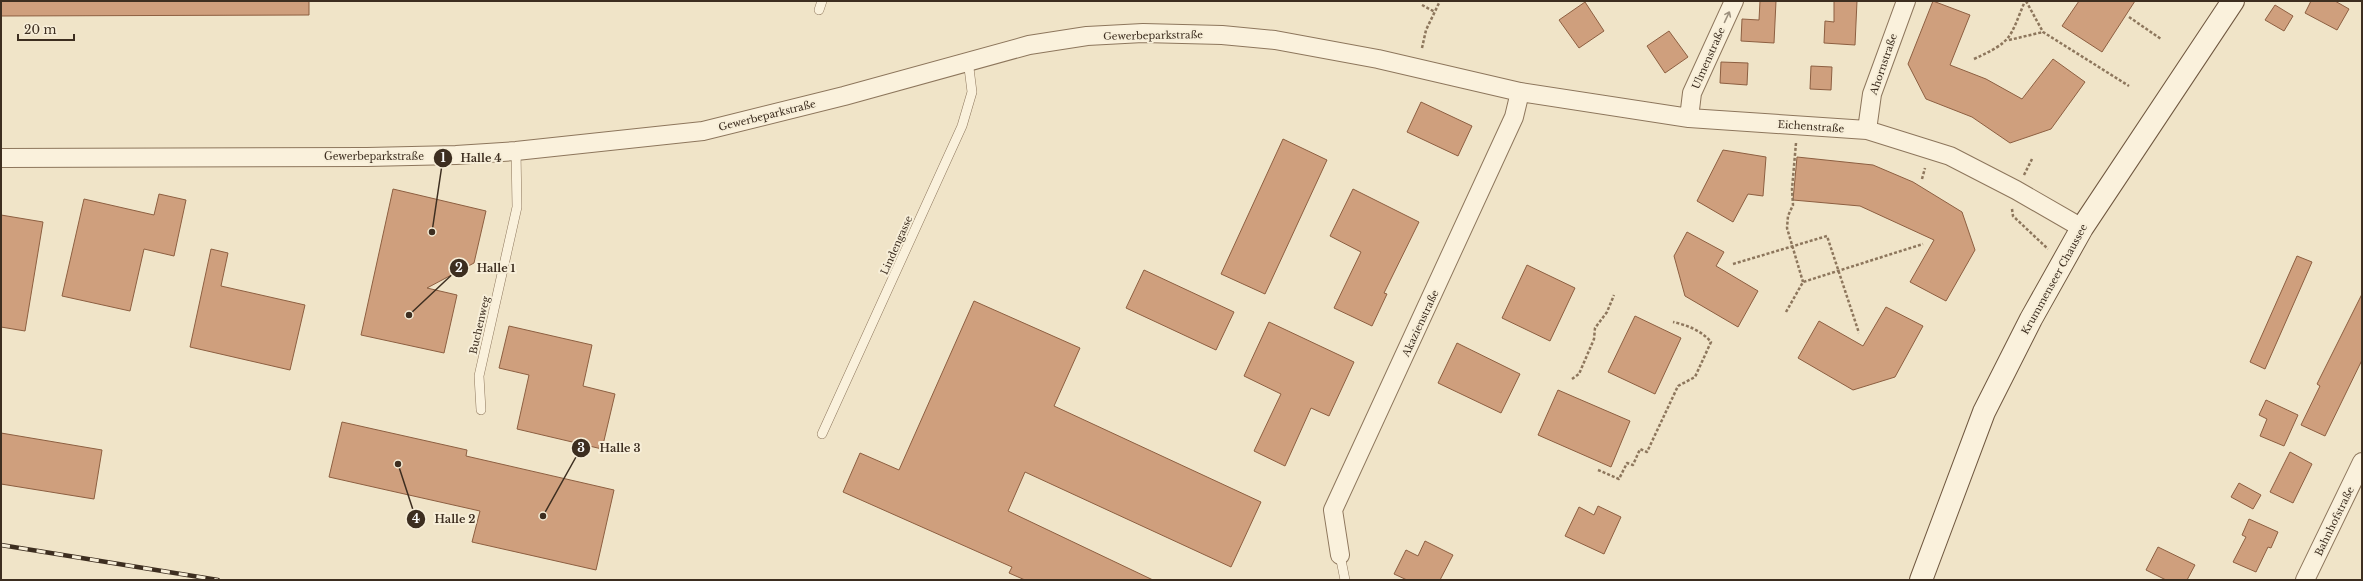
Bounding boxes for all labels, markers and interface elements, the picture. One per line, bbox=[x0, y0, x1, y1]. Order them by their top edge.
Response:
one-way arrow bbox=[1724, 11, 1731, 23]
scale bar bbox=[18, 16, 74, 42]
text: 20 m bbox=[24, 22, 56, 37]
street label: Ulmenstraße bbox=[1689, 25, 1728, 91]
street label: Gewerbeparkstraße bbox=[1103, 28, 1203, 43]
street label: Ahornstraße bbox=[1867, 32, 1900, 97]
street label: Gewerbeparkstraße bbox=[717, 97, 817, 134]
street label: Eichenstraße bbox=[1777, 118, 1845, 135]
callout: Halle 4 bbox=[433, 146, 510, 169]
street label: Gewerbeparkstraße bbox=[324, 150, 424, 163]
text: 1 bbox=[440, 150, 446, 165]
text: Halle 4 bbox=[460, 151, 502, 165]
street label: Lindengasse bbox=[878, 213, 915, 277]
street label: Krummenseer Chaussee bbox=[2019, 221, 2090, 337]
callout: Halle 1 bbox=[449, 256, 523, 279]
text: 2 bbox=[455, 260, 463, 275]
text: Halle 1 bbox=[477, 261, 516, 275]
street label: Akazienstraße bbox=[1399, 288, 1442, 360]
street label: Buchenweg bbox=[467, 294, 493, 355]
callout: Halle 3 bbox=[571, 436, 648, 459]
text: 3 bbox=[577, 440, 585, 455]
text: Halle 3 bbox=[600, 441, 640, 455]
street label: Bahnhofstraße bbox=[2312, 484, 2357, 558]
callout: Halle 2 bbox=[406, 507, 483, 530]
text: 4 bbox=[412, 511, 420, 526]
text: Halle 2 bbox=[434, 512, 476, 526]

